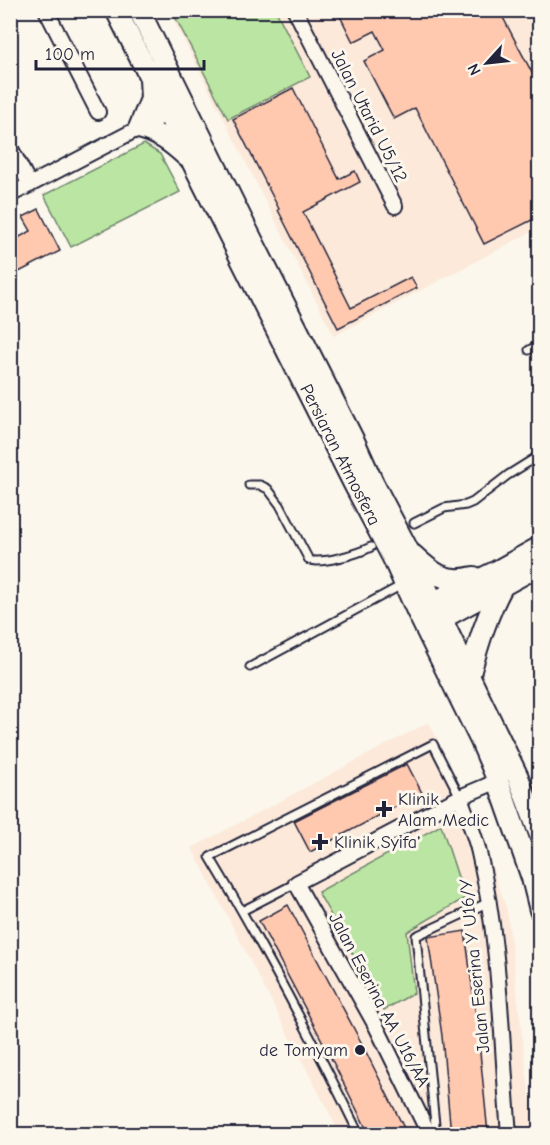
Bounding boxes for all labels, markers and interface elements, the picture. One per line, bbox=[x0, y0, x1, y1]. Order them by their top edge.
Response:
scale bar bbox=[36, 33, 204, 71]
north arrow bbox=[457, 33, 517, 93]
text: 100 m bbox=[45, 44, 95, 65]
street label: Jalan Utarid U5/12 bbox=[326, 46, 412, 186]
text: N bbox=[464, 61, 485, 78]
street label: Persiaran Atmosfera bbox=[295, 381, 385, 529]
place label: Klinik Alam Medic bbox=[398, 789, 489, 831]
marker: Klinik Alam Medic bbox=[375, 800, 393, 818]
place label: Klinik Syifa' bbox=[334, 832, 420, 853]
marker: Klinik Syifa' bbox=[311, 833, 329, 851]
street label: Jalan Eserina Y U16/Y bbox=[455, 878, 495, 1054]
street label: Jalan Eserina AA U16/AA bbox=[324, 909, 434, 1091]
place label: de Tomyam bbox=[259, 1040, 348, 1061]
marker: de Tomyam bbox=[353, 1043, 367, 1057]

